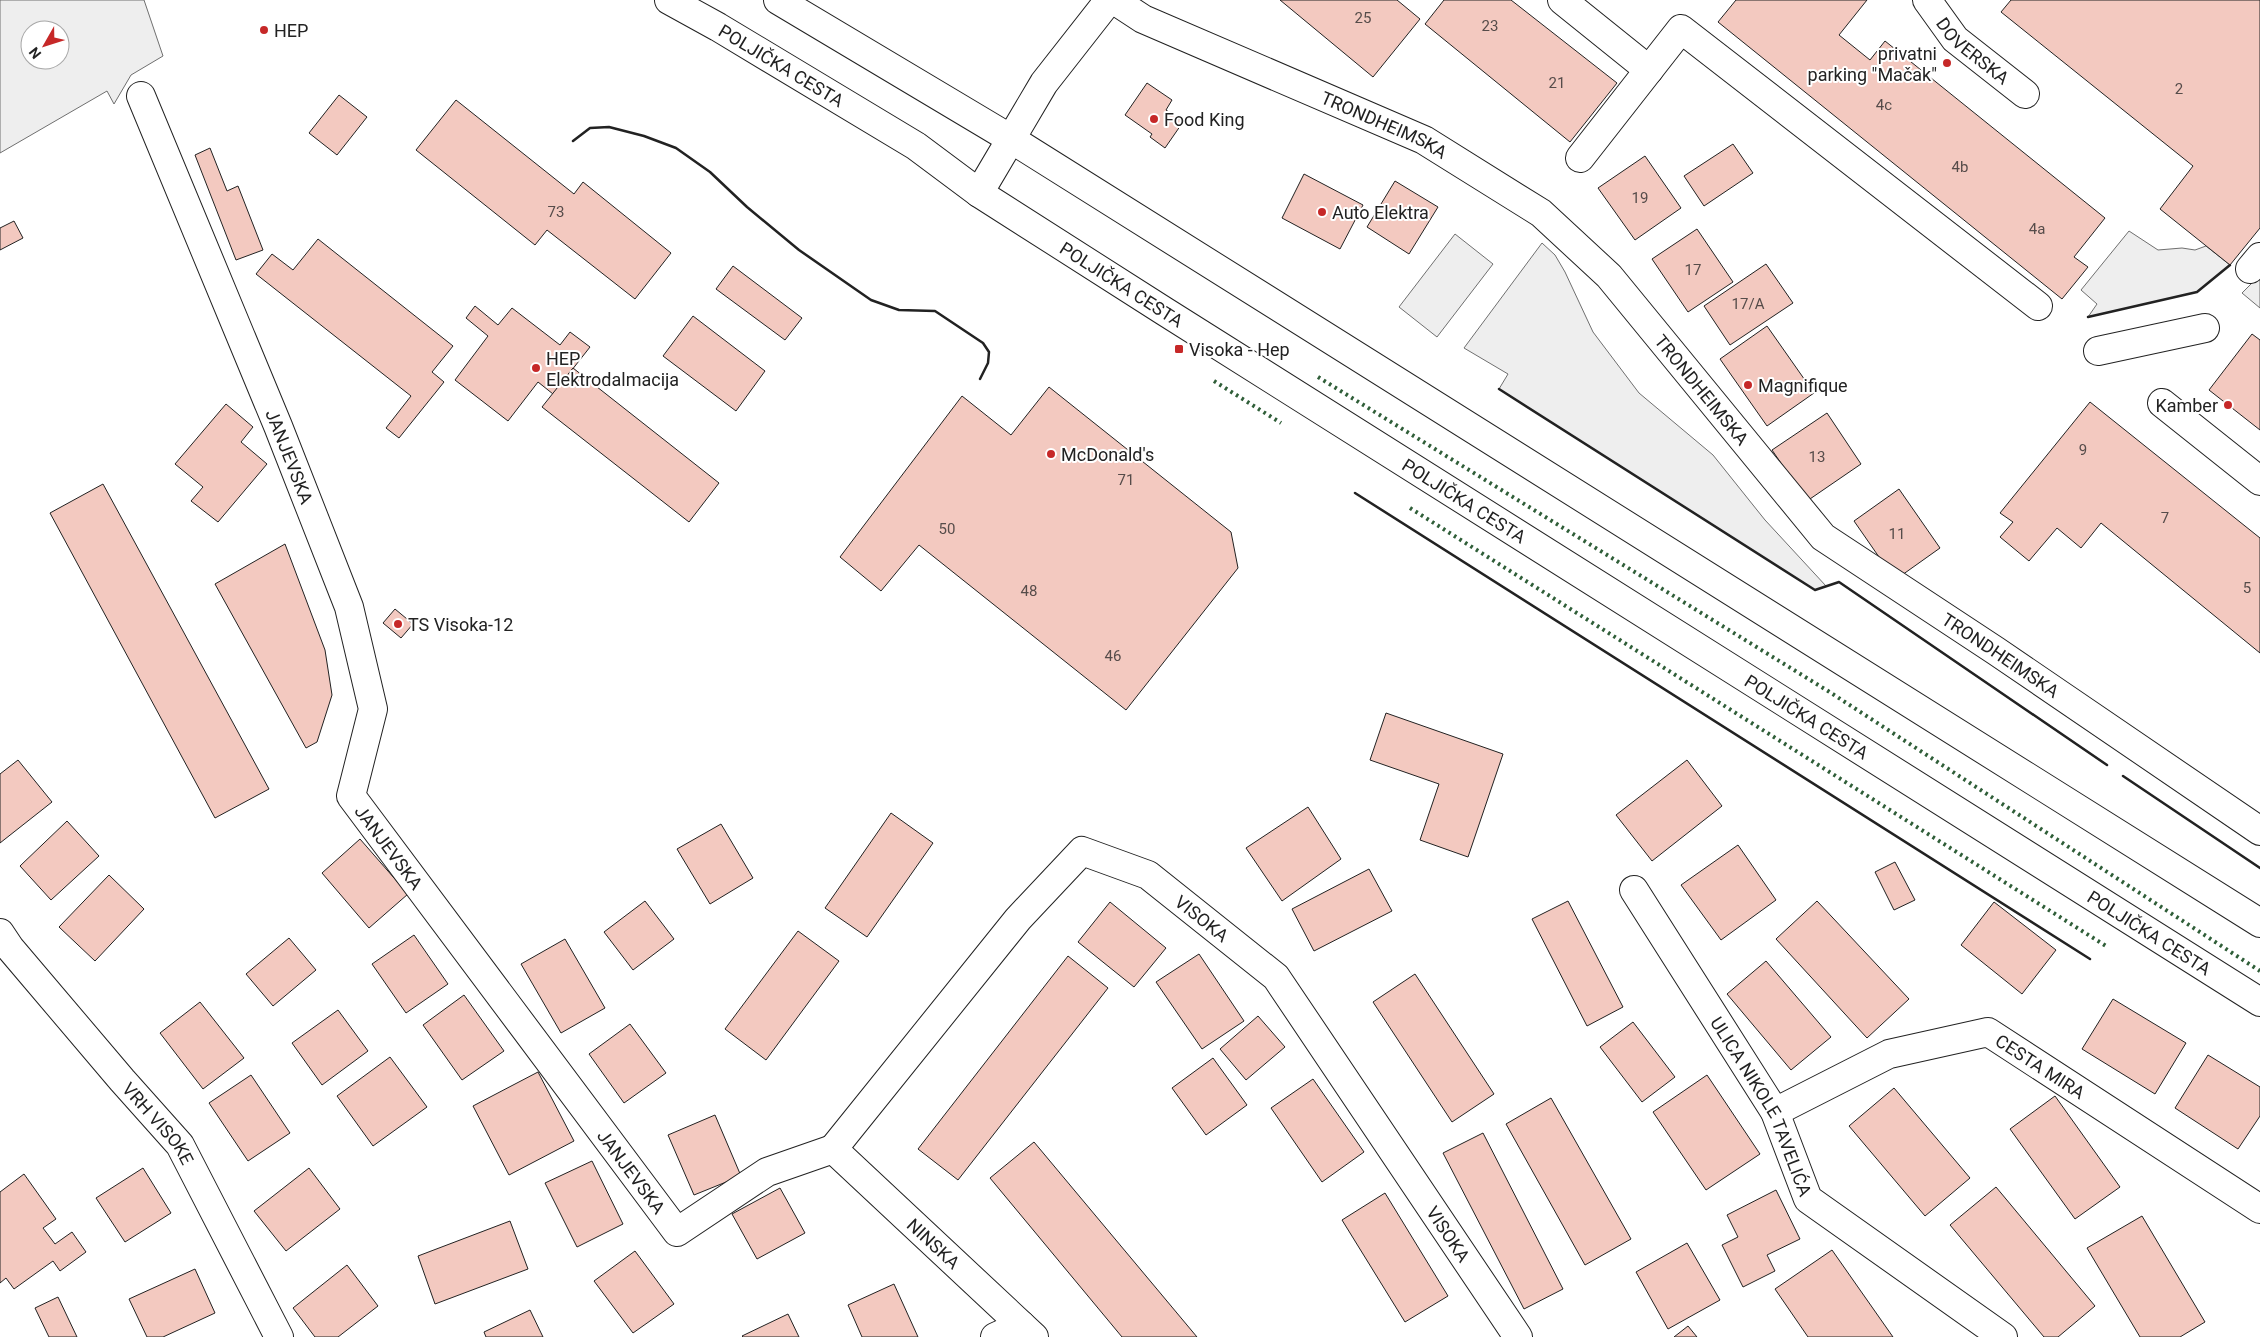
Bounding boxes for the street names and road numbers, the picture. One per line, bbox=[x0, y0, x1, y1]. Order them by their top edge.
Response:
street label: DOVERSKA bbox=[1932, 13, 2014, 88]
street label: POLJIČKA CESTA bbox=[715, 20, 848, 111]
street label: TRONDHEIMSKA bbox=[1318, 87, 1451, 163]
street label: POLJIČKA CESTA bbox=[1056, 237, 1188, 331]
street label: TRONDHEIMSKA bbox=[1651, 330, 1754, 449]
street label: JANJEVSKA bbox=[262, 406, 318, 507]
street label: POLJIČKA CESTA bbox=[1399, 454, 1530, 547]
street label: TRONDHEIMSKA bbox=[1938, 608, 2063, 702]
street label: POLJIČKA CESTA bbox=[1741, 670, 1873, 763]
street label: JANJEVSKA bbox=[351, 801, 428, 893]
street label: POLJIČKA CESTA bbox=[2084, 886, 2215, 979]
street label: VISOKA bbox=[1171, 890, 1233, 946]
street label: ULICA NIKOLE TAVELIĆA bbox=[1707, 1013, 1817, 1199]
street label: CESTA MIRA bbox=[1992, 1029, 2089, 1103]
street label: VRH VISOKE bbox=[118, 1078, 199, 1168]
street label: JANJEVSKA bbox=[593, 1125, 670, 1218]
street label: VISOKA bbox=[1423, 1202, 1475, 1266]
street label: NINSKA bbox=[903, 1214, 965, 1273]

